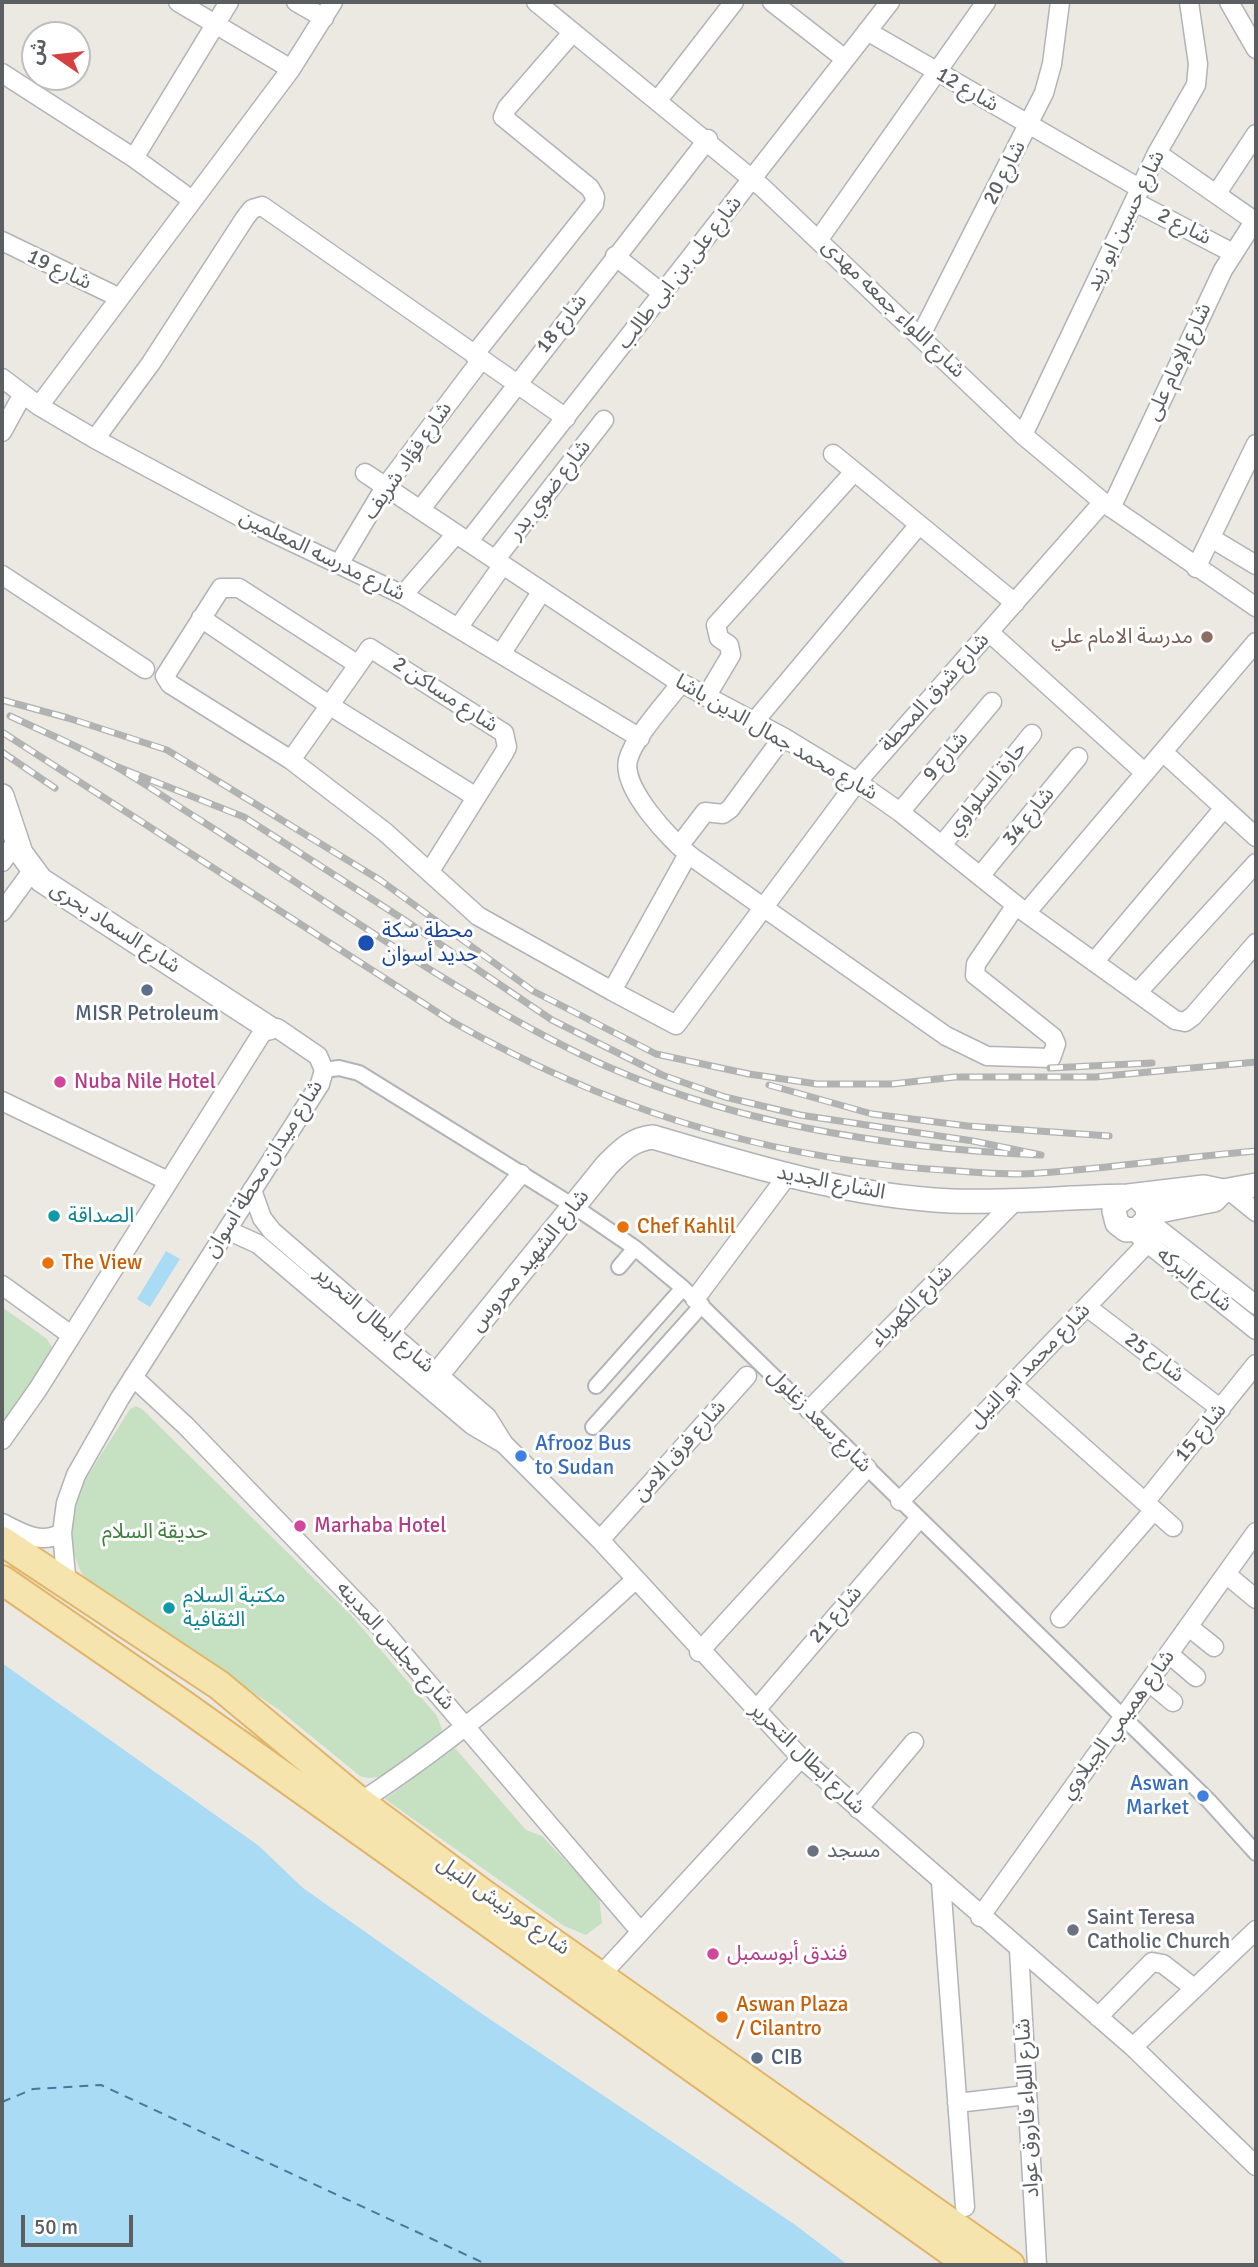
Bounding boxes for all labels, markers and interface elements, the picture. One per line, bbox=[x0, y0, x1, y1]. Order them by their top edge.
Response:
north arrow bbox=[21, 21, 91, 91]
text: ش bbox=[23, 36, 52, 67]
street label: شارع 12 bbox=[931, 62, 1003, 118]
street label: شارع 20 bbox=[978, 137, 1032, 209]
street label: شارع حسين ابو زيد bbox=[1081, 147, 1171, 295]
street label: شارع على بن ابى طالب bbox=[612, 191, 748, 355]
street label: شارع 2 bbox=[1153, 203, 1215, 251]
street label: شارع اللواء جمعه مهدى bbox=[816, 234, 970, 384]
street label: شارع 19 bbox=[23, 244, 95, 296]
street label: شارع 18 bbox=[531, 289, 593, 359]
street label: شارع الإمام على bbox=[1141, 299, 1217, 425]
street label: شارع فؤاد شريف bbox=[358, 397, 458, 525]
street label: شارع ضوي بدر bbox=[503, 435, 597, 545]
street label: شارع مدرسه المعلمين bbox=[235, 505, 409, 607]
place label: مدرسة الامام علي bbox=[1051, 624, 1193, 650]
street label: شارع شرق المحطة bbox=[875, 628, 995, 758]
marker: مدرسة الامام علي bbox=[1199, 629, 1215, 645]
street label: شارع مساكن 2 bbox=[388, 652, 502, 738]
street label: شارع محمد جمال الدين باشا bbox=[670, 670, 882, 806]
street label: شارع 9 bbox=[918, 727, 974, 787]
street label: حارة السلواوي bbox=[942, 737, 1032, 841]
street label: شارع 34 bbox=[998, 783, 1060, 851]
street label: شارع السماد بحرى bbox=[45, 877, 185, 979]
place label: محطة سكة حديد أسوان bbox=[382, 918, 478, 968]
marker: محطة سكة حديد أسوان bbox=[356, 933, 376, 953]
marker: MISR Petroleum bbox=[139, 982, 155, 998]
place label: MISR Petroleum bbox=[75, 1001, 219, 1027]
place label: Nuba Nile Hotel bbox=[74, 1069, 216, 1095]
marker: Nuba Nile Hotel bbox=[52, 1074, 68, 1090]
street label: شارع ميدان محطة اسوان bbox=[199, 1076, 329, 1262]
street label: الشارع الجديد bbox=[775, 1160, 887, 1206]
street label: شارع الشهيد محروس bbox=[465, 1185, 595, 1337]
place label: الصداقة bbox=[68, 1203, 134, 1229]
marker: الصداقة bbox=[46, 1208, 62, 1224]
place label: Chef Kahlil bbox=[637, 1214, 736, 1240]
marker: Chef Kahlil bbox=[615, 1219, 631, 1235]
street label: شارع البركه bbox=[1151, 1242, 1237, 1318]
place label: The View bbox=[62, 1250, 142, 1276]
marker: The View bbox=[40, 1255, 56, 1271]
street label: شارع الكهرباء bbox=[866, 1260, 958, 1352]
street label: شارع ابطال التحرير bbox=[309, 1261, 439, 1379]
street label: شارع محمد ابو النيل bbox=[964, 1298, 1096, 1434]
street label: شارع 25 bbox=[1119, 1327, 1189, 1389]
street label: شارع سعد زغلول bbox=[762, 1364, 876, 1478]
street label: شارع فرق الامن bbox=[628, 1395, 732, 1507]
street label: شارع 15 bbox=[1170, 1399, 1232, 1467]
place label: Afrooz Bus to Sudan bbox=[535, 1431, 631, 1481]
marker: Afrooz Bus to Sudan bbox=[513, 1448, 529, 1464]
place label: Marhaba Hotel bbox=[314, 1513, 446, 1539]
marker: Marhaba Hotel bbox=[292, 1518, 308, 1534]
park label: حديقة السلام bbox=[102, 1519, 208, 1545]
street label: شارع مجلس المدينه bbox=[330, 1576, 460, 1716]
street label: شارع 21 bbox=[804, 1581, 868, 1649]
place label: مكتبة السلام الثقافية bbox=[183, 1583, 286, 1633]
marker: مكتبة السلام الثقافية bbox=[161, 1600, 177, 1616]
street label: شارع هميمي الجبلاوي bbox=[1055, 1645, 1181, 1805]
street label: شارع ابطال التحرير bbox=[744, 1698, 870, 1820]
place label: Aswan Market bbox=[1126, 1771, 1189, 1821]
marker: Aswan Market bbox=[1195, 1788, 1211, 1804]
place label: مسجد bbox=[827, 1838, 880, 1864]
marker: مسجد bbox=[805, 1843, 821, 1859]
street label: شارع كورنيش النيل bbox=[432, 1851, 574, 1961]
place label: Saint Teresa Catholic Church bbox=[1087, 1905, 1230, 1955]
marker: Saint Teresa Catholic Church bbox=[1065, 1922, 1081, 1938]
place label: فندق أبوسمبل bbox=[727, 1941, 847, 1967]
marker: فندق أبوسمبل bbox=[705, 1946, 721, 1962]
place label: Aswan Plaza / Cilantro bbox=[736, 1992, 849, 2042]
marker: Aswan Plaza / Cilantro bbox=[714, 2009, 730, 2025]
street label: شارع اللواء فاروق عواد bbox=[1011, 2018, 1045, 2198]
place label: CIB bbox=[771, 2045, 803, 2071]
marker: CIB bbox=[749, 2050, 765, 2066]
scale bar bbox=[24, 2200, 136, 2244]
text: 50 m bbox=[34, 2214, 78, 2240]

